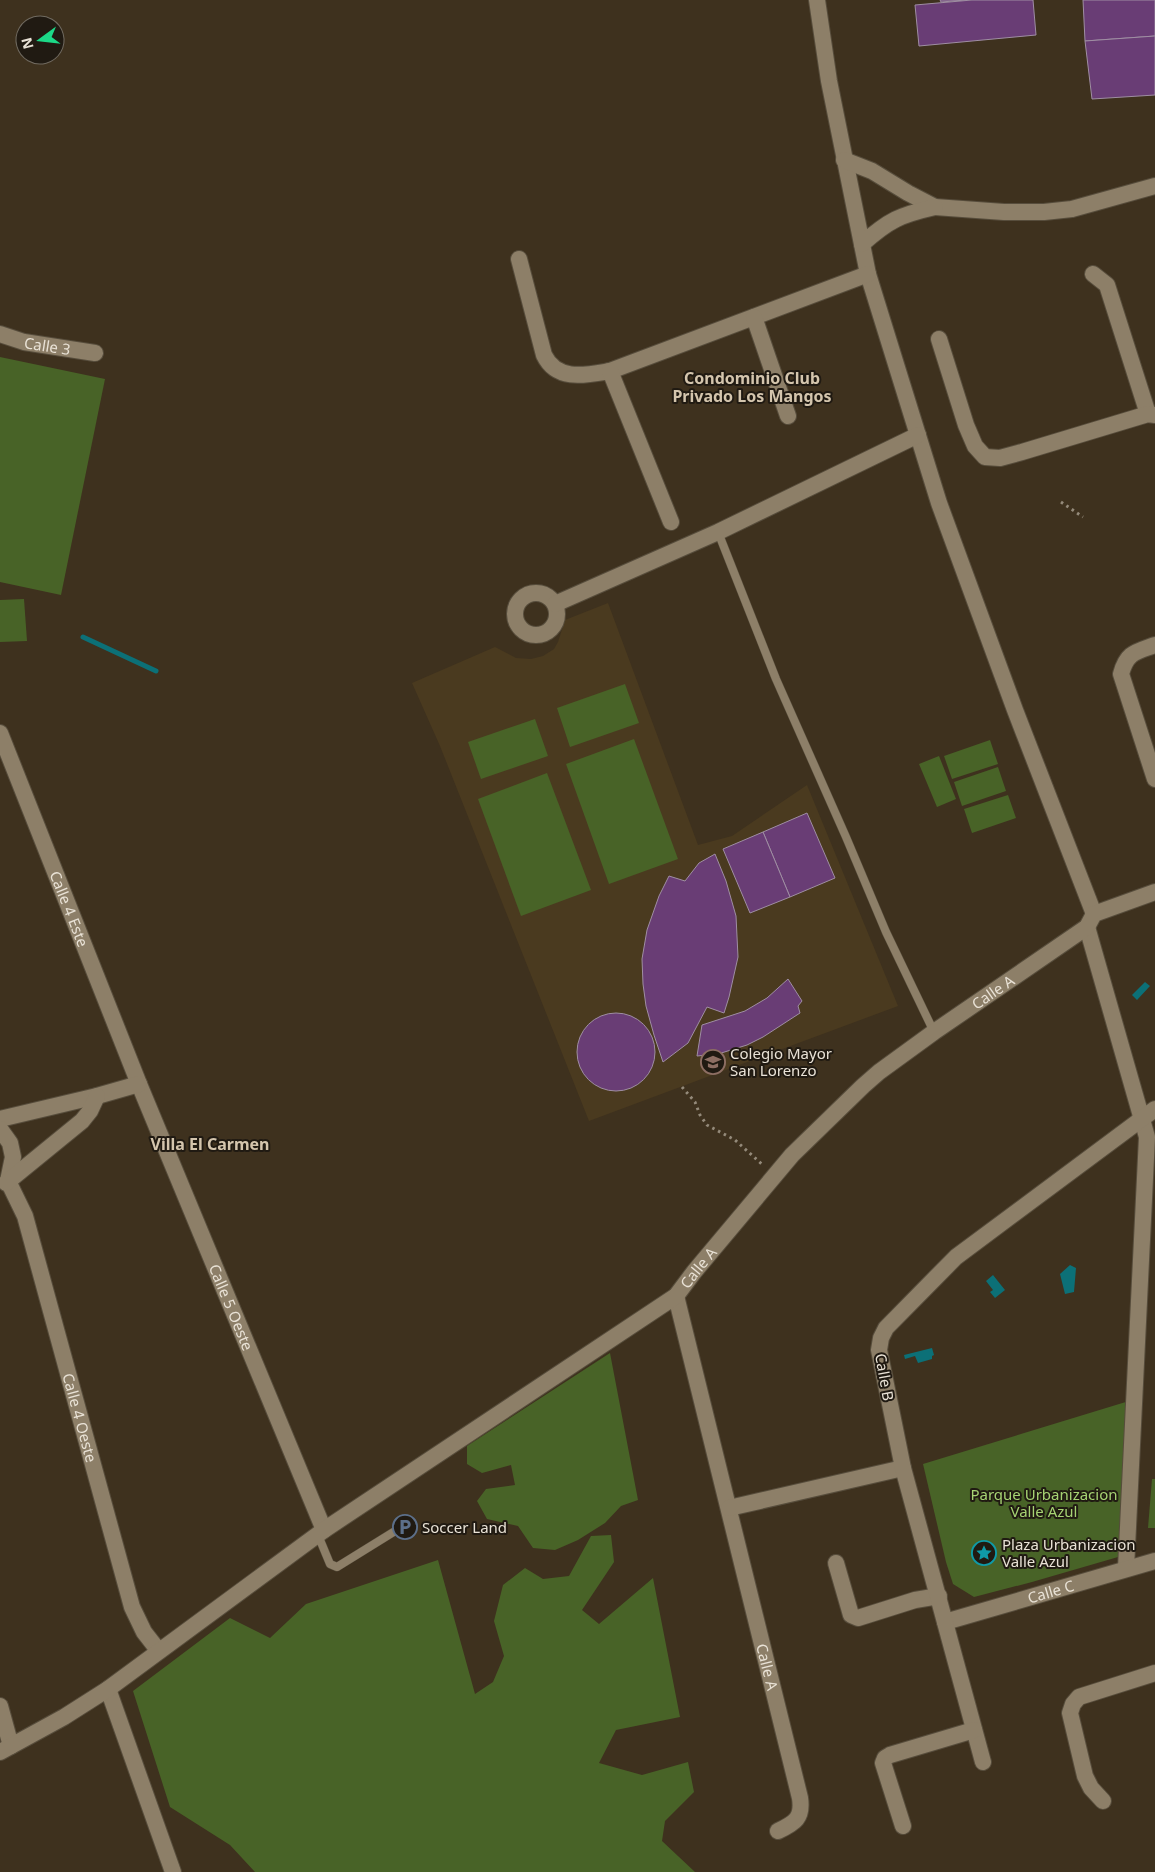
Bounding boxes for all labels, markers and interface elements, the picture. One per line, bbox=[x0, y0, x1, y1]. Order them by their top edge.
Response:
north arrow bbox=[15, 15, 65, 65]
text: N bbox=[16, 36, 38, 51]
street label: Calle 3 bbox=[23, 332, 72, 359]
district label: Condominio Club Privado Los Mangos bbox=[672, 367, 832, 407]
street label: Calle 4 Este bbox=[46, 868, 94, 950]
street label: Calle A bbox=[967, 970, 1018, 1013]
place label: Colegio Mayor San Lorenzo bbox=[730, 1043, 832, 1080]
school or university icon: Colegio Mayor San Lorenzo bbox=[700, 1049, 726, 1075]
district label: Villa El Carmen bbox=[151, 1133, 269, 1155]
street label: Calle A bbox=[675, 1242, 721, 1292]
street label: Calle 5 Oeste bbox=[205, 1261, 258, 1353]
street label: Calle B bbox=[871, 1352, 899, 1402]
street label: Calle 4 Oeste bbox=[58, 1371, 102, 1465]
park label: Parque Urbanizacion Valle Azul bbox=[970, 1484, 1118, 1521]
parking icon: Soccer Land bbox=[392, 1514, 418, 1540]
place label: Soccer Land bbox=[422, 1517, 507, 1537]
place label: Plaza Urbanizacion Valle Azul bbox=[1002, 1534, 1136, 1571]
place icon: Plaza Urbanizacion Valle Azul bbox=[971, 1540, 997, 1566]
street label: Calle C bbox=[1025, 1575, 1077, 1608]
street label: Calle A bbox=[752, 1641, 783, 1693]

